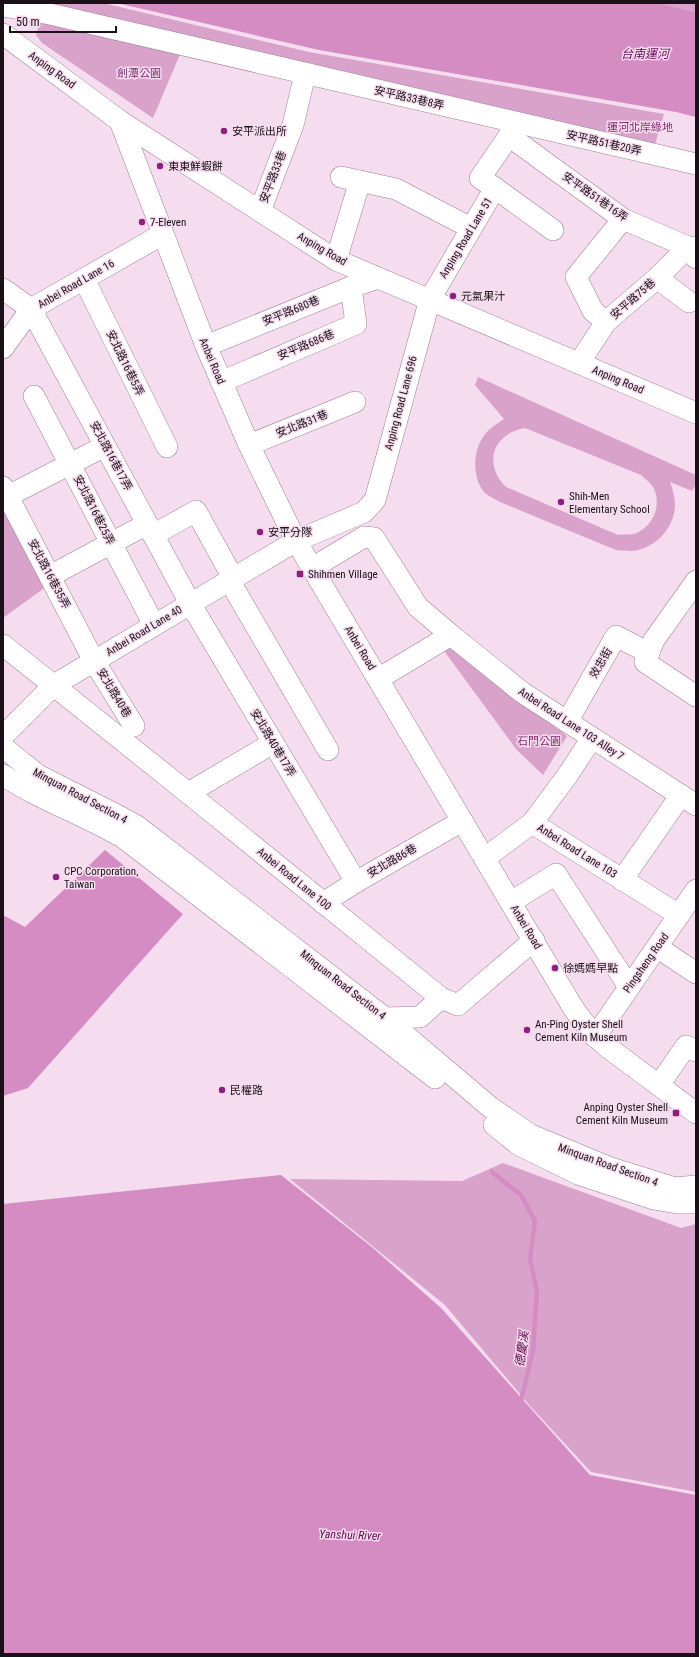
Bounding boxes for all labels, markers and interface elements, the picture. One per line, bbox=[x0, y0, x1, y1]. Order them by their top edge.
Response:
scale bar bbox=[10, 8, 116, 34]
text: 50 m bbox=[16, 15, 40, 29]
water label: 台南運河 bbox=[621, 47, 671, 61]
street label: Anping Road bbox=[26, 49, 78, 91]
park label: 劍潭公園 bbox=[117, 67, 161, 80]
street label: 安平路33巷8弄 bbox=[373, 84, 445, 112]
park label: 運河北岸綠地 bbox=[607, 121, 673, 134]
place label: 安平派出所 bbox=[232, 125, 287, 138]
marker: 安平派出所 bbox=[219, 126, 229, 136]
street label: 安平路51巷20弄 bbox=[565, 128, 643, 158]
street label: 安平路33巷 bbox=[257, 149, 289, 205]
place label: 東東鮮蝦餅 bbox=[168, 160, 223, 173]
marker: 東東鮮蝦餅 bbox=[155, 161, 165, 171]
street label: 安平路51巷16弄 bbox=[560, 170, 630, 224]
street label: Anping Road Lane 51 bbox=[437, 195, 495, 281]
place label: 7-Eleven bbox=[150, 216, 186, 229]
marker: 7-Eleven bbox=[137, 217, 147, 227]
street label: Anping Road bbox=[295, 230, 349, 268]
street label: Anbei Road Lane 16 bbox=[35, 257, 117, 311]
street label: 安平路75巷 bbox=[608, 276, 658, 322]
place label: 元氣果汁 bbox=[461, 290, 505, 303]
marker: 元氣果汁 bbox=[448, 291, 458, 301]
street label: 安平路680巷 bbox=[261, 294, 321, 328]
street label: 安平路686巷 bbox=[276, 327, 336, 363]
street label: 安北路16巷5弄 bbox=[104, 328, 146, 398]
street label: Anbei Road bbox=[196, 336, 228, 386]
street label: Anping Road Lane 696 bbox=[382, 354, 420, 452]
street label: Anping Road bbox=[590, 363, 646, 397]
street label: 安北路31巷 bbox=[274, 408, 330, 440]
street label: 安北路16巷17弄 bbox=[87, 419, 135, 493]
street label: 安北路16巷25弄 bbox=[71, 473, 117, 547]
place label: Shih-Men Elementary School bbox=[569, 490, 650, 516]
marker: Shih-Men Elementary School bbox=[556, 497, 566, 507]
place label: 安平分隊 bbox=[268, 526, 312, 539]
marker: 安平分隊 bbox=[255, 527, 265, 537]
street label: 安北路16巷35弄 bbox=[25, 537, 73, 611]
place label: Shihmen Village bbox=[308, 568, 378, 581]
marker: Shihmen Village bbox=[295, 569, 305, 579]
street label: Anbei Road Lane 40 bbox=[104, 603, 184, 659]
street label: Anbei Road bbox=[342, 623, 378, 673]
street label: 效忠街 bbox=[587, 645, 615, 681]
street label: 安北路40巷 bbox=[94, 666, 134, 720]
street label: Anbei Road Lane 103 Alley 7 bbox=[516, 685, 626, 763]
street label: 安北路40巷17弄 bbox=[248, 707, 298, 779]
park label: 石門公園 bbox=[517, 735, 561, 748]
street label: Minquan Road Section 4 bbox=[30, 766, 130, 827]
street label: Anbei Road Lane 103 bbox=[535, 821, 619, 881]
street label: 安北路86巷 bbox=[365, 842, 419, 880]
street label: Anbei Road Lane 100 bbox=[254, 845, 334, 913]
place label: CPC Corporation, Taiwan bbox=[64, 865, 138, 891]
marker: CPC Corporation, Taiwan bbox=[51, 872, 61, 882]
street label: Anbei Road bbox=[508, 902, 544, 952]
street label: Pingsheng Road bbox=[621, 931, 671, 995]
street label: Minquan Road Section 4 bbox=[298, 947, 389, 1023]
place label: 徐媽媽早點 bbox=[563, 962, 618, 975]
marker: 徐媽媽早點 bbox=[550, 963, 560, 973]
place label: An-Ping Oyster Shell Cement Kiln Museum bbox=[535, 1018, 627, 1044]
marker: An-Ping Oyster Shell Cement Kiln Museum bbox=[522, 1025, 532, 1035]
place label: 民權路 bbox=[230, 1084, 263, 1097]
marker: 民權路 bbox=[217, 1085, 227, 1095]
place label: Anping Oyster Shell Cement Kiln Museum bbox=[576, 1101, 668, 1127]
marker: Anping Oyster Shell Cement Kiln Museum bbox=[671, 1108, 681, 1118]
street label: Minquan Road Section 4 bbox=[556, 1141, 660, 1189]
water label: 德慶溪 bbox=[513, 1328, 532, 1368]
water label: Yanshui River bbox=[319, 1527, 381, 1543]

